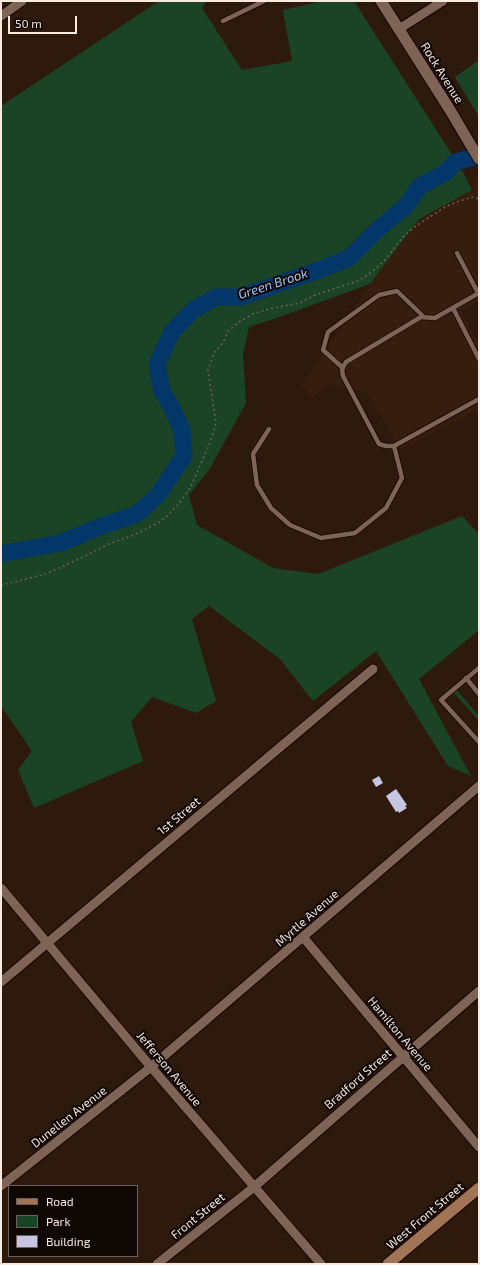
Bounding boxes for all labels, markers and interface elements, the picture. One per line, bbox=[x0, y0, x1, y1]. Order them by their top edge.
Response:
scale bar bbox=[10, 8, 79, 34]
text: 50 m bbox=[15, 16, 42, 30]
street label: Rock Avenue bbox=[418, 40, 466, 106]
water label: Green Brook bbox=[236, 265, 310, 303]
street label: 1st Street bbox=[155, 794, 203, 838]
street label: Myrtle Avenue bbox=[272, 887, 342, 949]
street label: Hamilton Avenue bbox=[365, 994, 435, 1074]
street label: Jefferson Avenue bbox=[134, 1029, 204, 1109]
street label: Bradford Street bbox=[321, 1046, 395, 1112]
street label: Dunellen Avenue bbox=[28, 1083, 110, 1151]
street label: West Front Street bbox=[384, 1180, 466, 1252]
legend bbox=[8, 1185, 138, 1257]
street label: Front Street bbox=[168, 1190, 228, 1242]
text: Road bbox=[46, 1194, 74, 1208]
text: Park bbox=[46, 1214, 71, 1228]
text: Building bbox=[46, 1234, 90, 1248]

